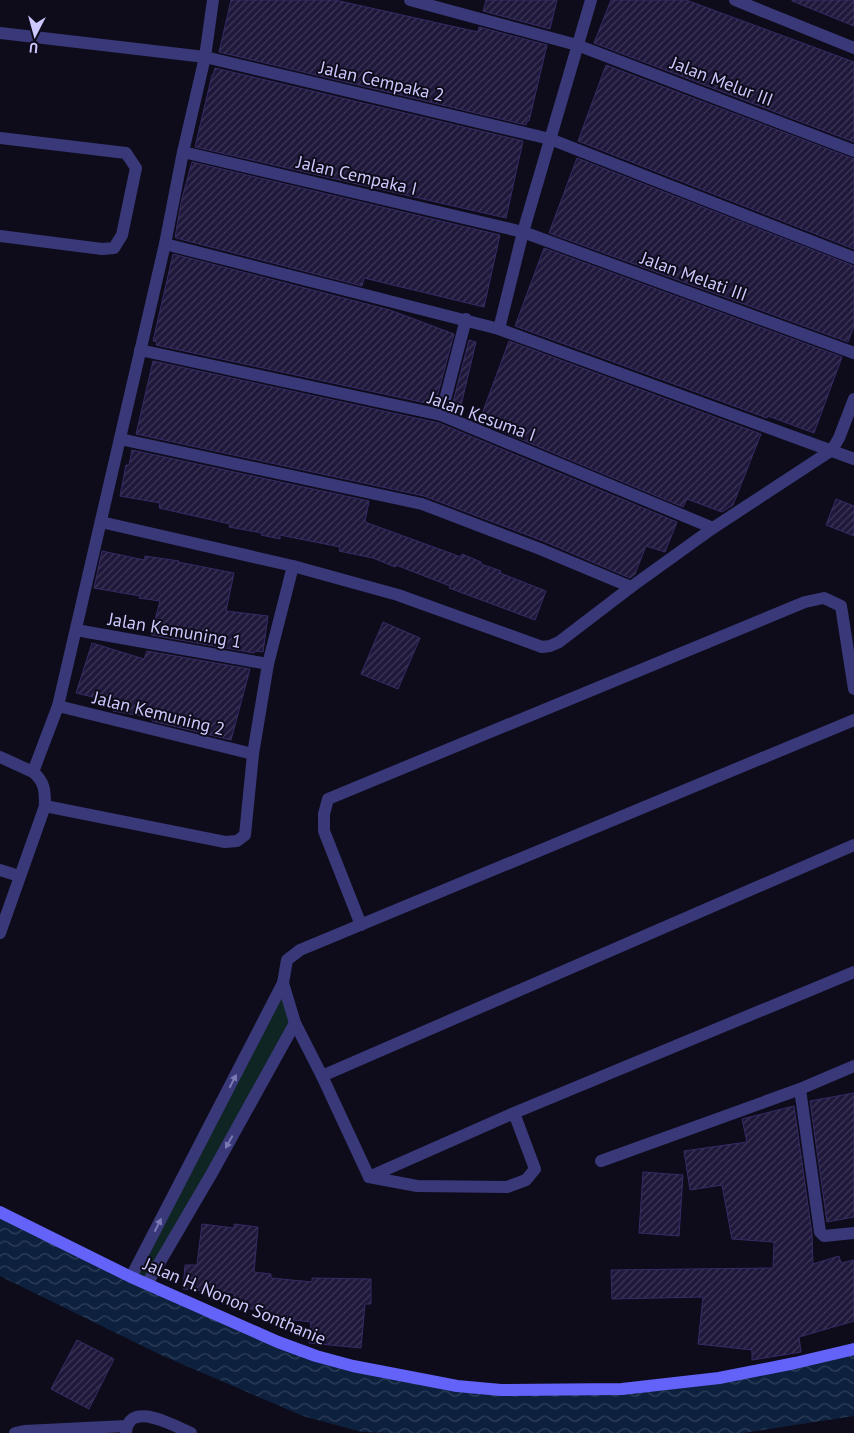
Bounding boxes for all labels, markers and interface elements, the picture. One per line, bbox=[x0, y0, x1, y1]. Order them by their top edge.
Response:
north arrow bbox=[10, 10, 60, 60]
text: U bbox=[28, 39, 39, 57]
street label: Jalan Melur III bbox=[667, 51, 777, 111]
street label: Jalan Cempaka 2 bbox=[316, 55, 447, 107]
street label: Jalan Cempaka I bbox=[294, 150, 419, 200]
street label: Jalan Melati III bbox=[636, 246, 751, 306]
street label: Jalan Kesuma I bbox=[424, 386, 539, 446]
street label: Jalan Kemuning 1 bbox=[105, 607, 244, 653]
street label: Jalan Kemuning 2 bbox=[90, 685, 227, 741]
one-way arrow bbox=[229, 1073, 237, 1088]
one-way arrow bbox=[225, 1134, 233, 1149]
one-way arrow bbox=[154, 1218, 162, 1232]
street label: Jalan H. Nonon Sonthanie bbox=[139, 1252, 330, 1350]

